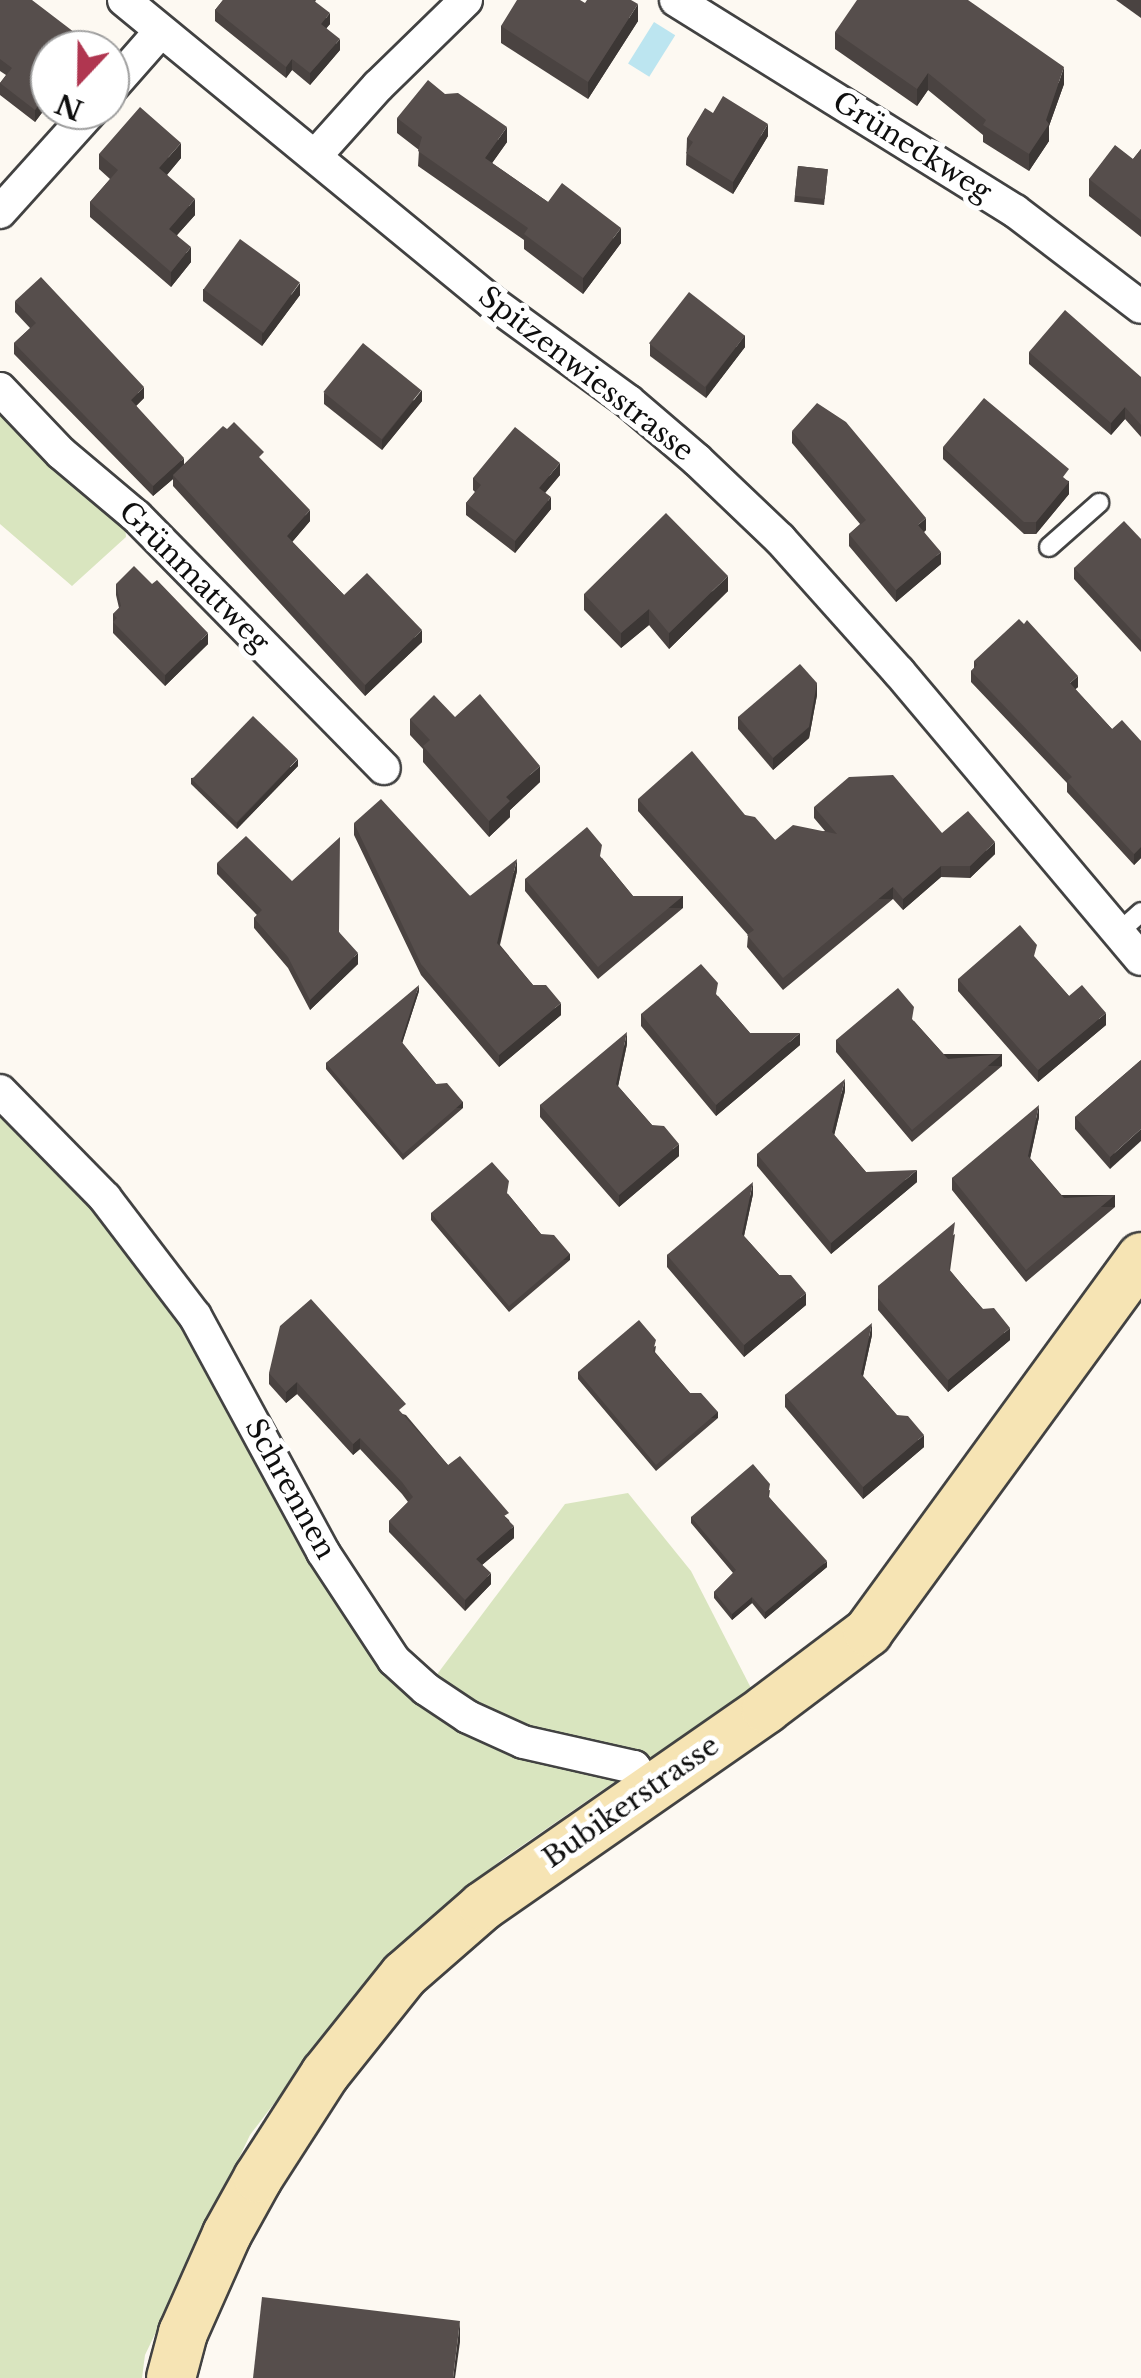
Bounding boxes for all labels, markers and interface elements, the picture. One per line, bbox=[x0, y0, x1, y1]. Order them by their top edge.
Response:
north arrow bbox=[30, 30, 130, 130]
text: N bbox=[51, 85, 88, 128]
street label: Grüneckweg bbox=[827, 85, 997, 209]
street label: Spitzenwiesstrasse bbox=[472, 280, 700, 468]
street label: Grünmattweg bbox=[112, 495, 276, 659]
street label: Schrennen bbox=[238, 1413, 342, 1565]
street label: Bubikerstrasse bbox=[536, 1729, 726, 1875]

